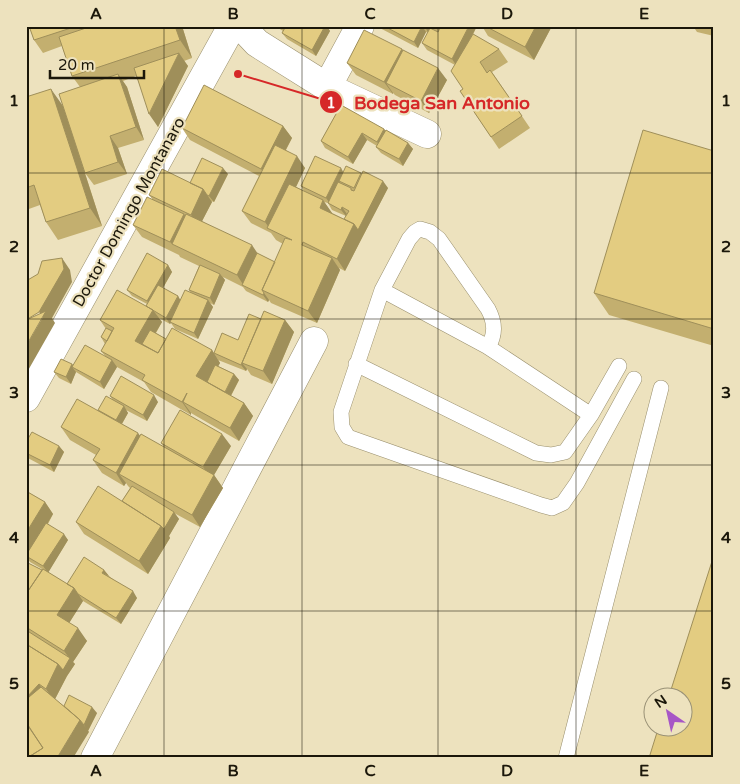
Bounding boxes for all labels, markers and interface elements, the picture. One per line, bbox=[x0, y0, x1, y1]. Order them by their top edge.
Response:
text: A bbox=[90, 4, 102, 24]
text: B bbox=[227, 4, 239, 24]
text: C bbox=[364, 4, 376, 24]
text: D bbox=[501, 4, 513, 24]
text: E bbox=[639, 4, 649, 24]
scale bar bbox=[50, 48, 144, 80]
text: 20 m bbox=[58, 56, 95, 74]
callout: Bodega San Antonio bbox=[319, 86, 540, 119]
text: 1 bbox=[9, 91, 19, 111]
text: 1 bbox=[721, 91, 731, 111]
text: Bodega San Antonio bbox=[354, 92, 530, 114]
text: 1 bbox=[326, 94, 336, 112]
street label: Doctor Domingo Montanaro bbox=[68, 114, 190, 310]
text: 2 bbox=[9, 237, 19, 257]
text: 2 bbox=[721, 237, 731, 257]
text: 3 bbox=[9, 383, 19, 403]
text: 3 bbox=[721, 383, 731, 403]
text: 4 bbox=[9, 528, 19, 548]
text: 4 bbox=[721, 528, 731, 548]
text: 5 bbox=[9, 674, 19, 694]
text: 5 bbox=[721, 674, 731, 694]
north arrow bbox=[642, 686, 692, 736]
text: N bbox=[652, 691, 670, 712]
text: A bbox=[90, 761, 102, 781]
text: B bbox=[227, 761, 239, 781]
text: C bbox=[364, 761, 376, 781]
text: D bbox=[501, 761, 513, 781]
text: E bbox=[639, 761, 649, 781]

